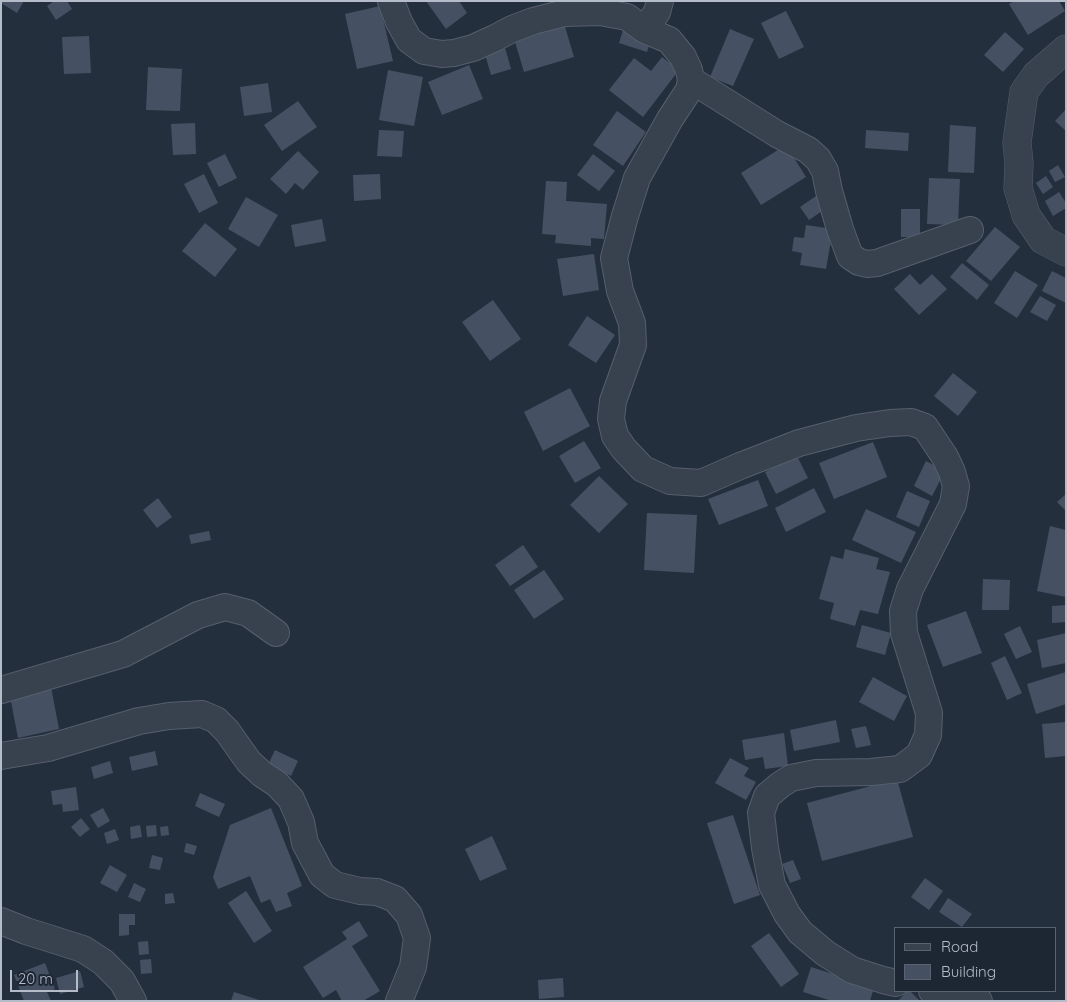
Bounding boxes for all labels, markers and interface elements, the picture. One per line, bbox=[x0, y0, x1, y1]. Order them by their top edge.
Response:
legend bbox=[894, 927, 1057, 992]
text: Road bbox=[941, 937, 978, 956]
scale bar bbox=[12, 960, 80, 992]
text: Building bbox=[941, 962, 996, 981]
text: 20 m bbox=[18, 969, 53, 988]

